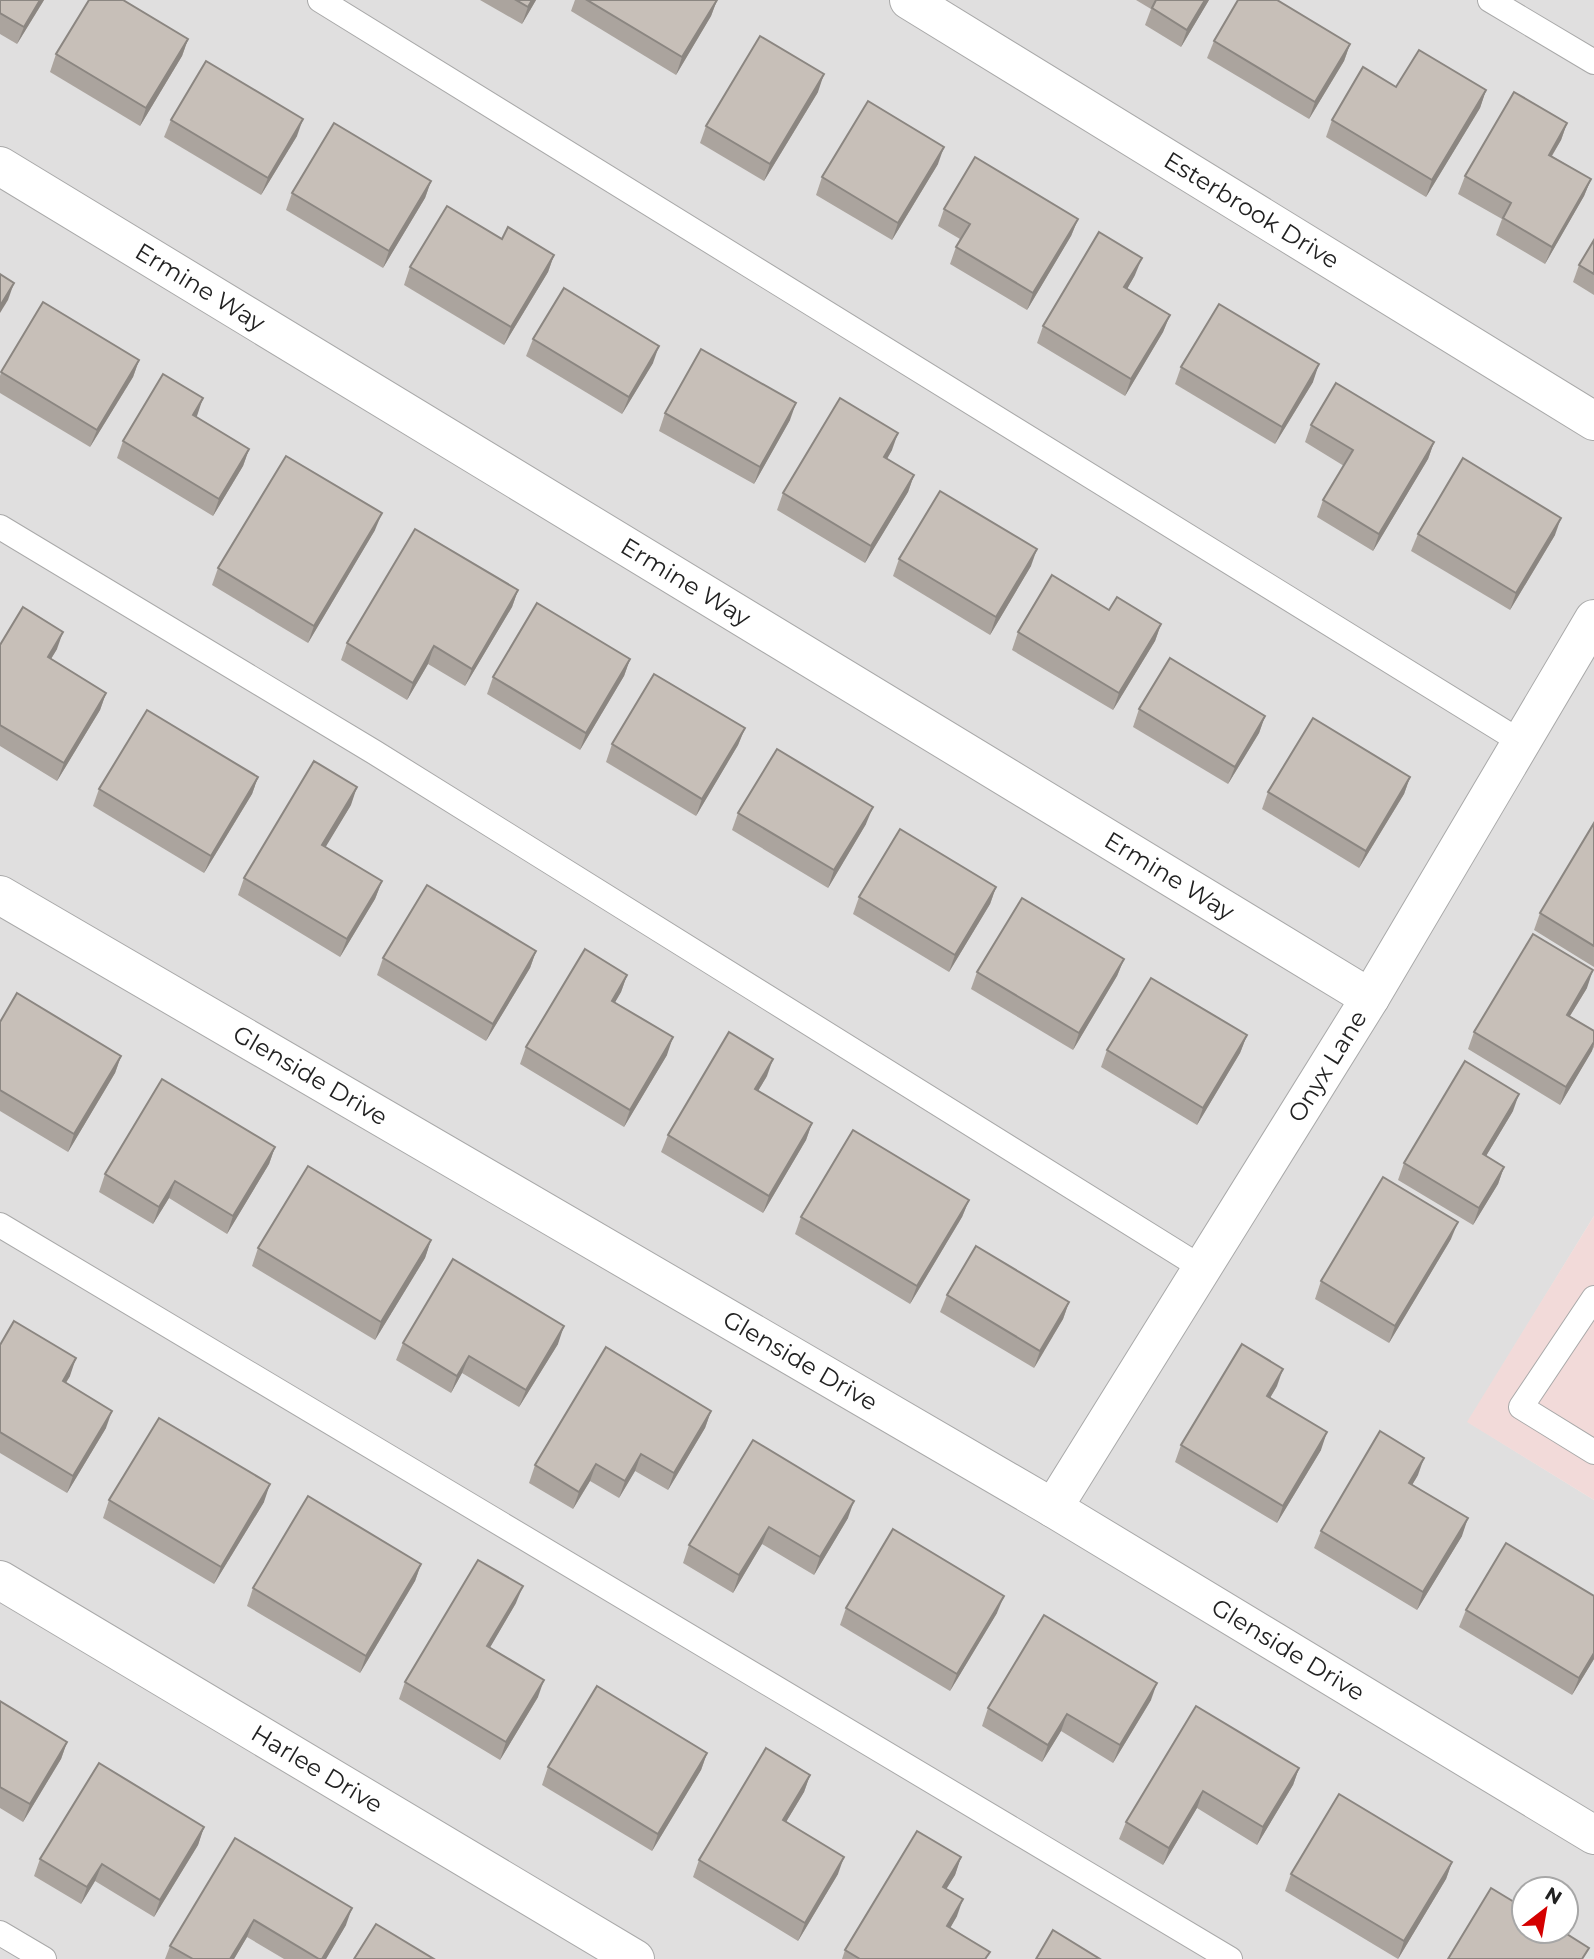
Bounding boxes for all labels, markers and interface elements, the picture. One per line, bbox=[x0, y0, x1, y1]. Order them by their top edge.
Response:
street label: Esterbrook Drive bbox=[1159, 145, 1345, 275]
street label: Ermine Way bbox=[130, 237, 270, 337]
street label: Ermine Way bbox=[616, 531, 756, 632]
street label: Ermine Way bbox=[1099, 825, 1240, 926]
street label: Onyx Lane bbox=[1281, 1005, 1373, 1128]
street label: Glenside Drive bbox=[228, 1019, 393, 1131]
street label: Glenside Drive bbox=[718, 1304, 883, 1417]
street label: Glenside Drive bbox=[1206, 1592, 1370, 1707]
street label: Harlee Drive bbox=[246, 1718, 388, 1819]
north arrow bbox=[1510, 1875, 1580, 1945]
text: N bbox=[1541, 1882, 1566, 1910]

